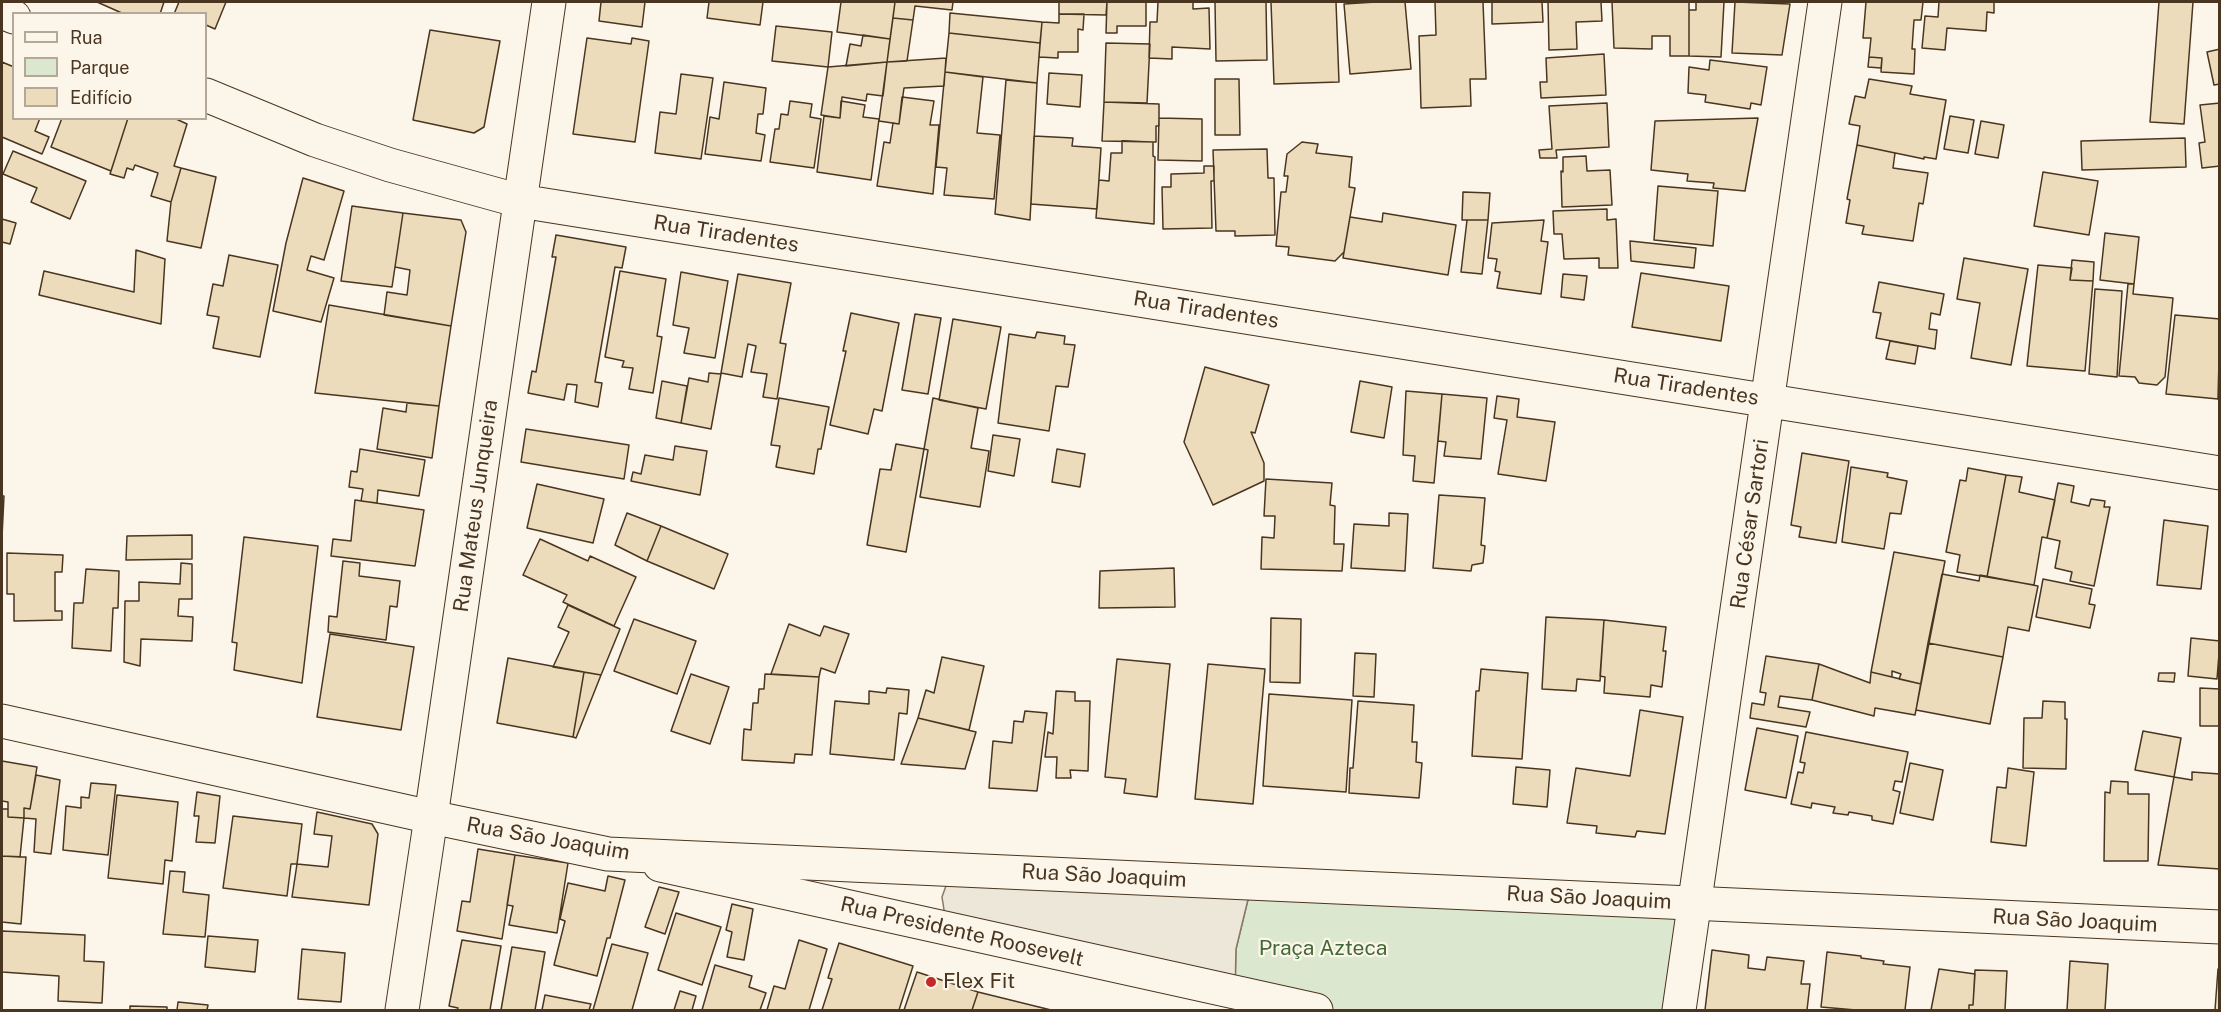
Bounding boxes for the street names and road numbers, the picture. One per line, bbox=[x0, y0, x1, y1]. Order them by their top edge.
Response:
street label: Rua Tiradentes bbox=[652, 210, 800, 258]
street label: Rua Tiradentes bbox=[1132, 286, 1280, 334]
street label: Rua Tiradentes bbox=[1612, 363, 1760, 411]
street label: Rua Mateus Junqueira bbox=[449, 398, 503, 614]
street label: Rua César Sartori bbox=[1726, 437, 1774, 611]
street label: Rua São Joaquim bbox=[464, 812, 632, 866]
street label: Rua São Joaquim bbox=[1021, 859, 1187, 893]
street label: Rua São Joaquim bbox=[1506, 881, 1672, 915]
street label: Rua Presidente Roosevelt bbox=[838, 892, 1086, 972]
street label: Rua São Joaquim bbox=[1992, 904, 2158, 938]

